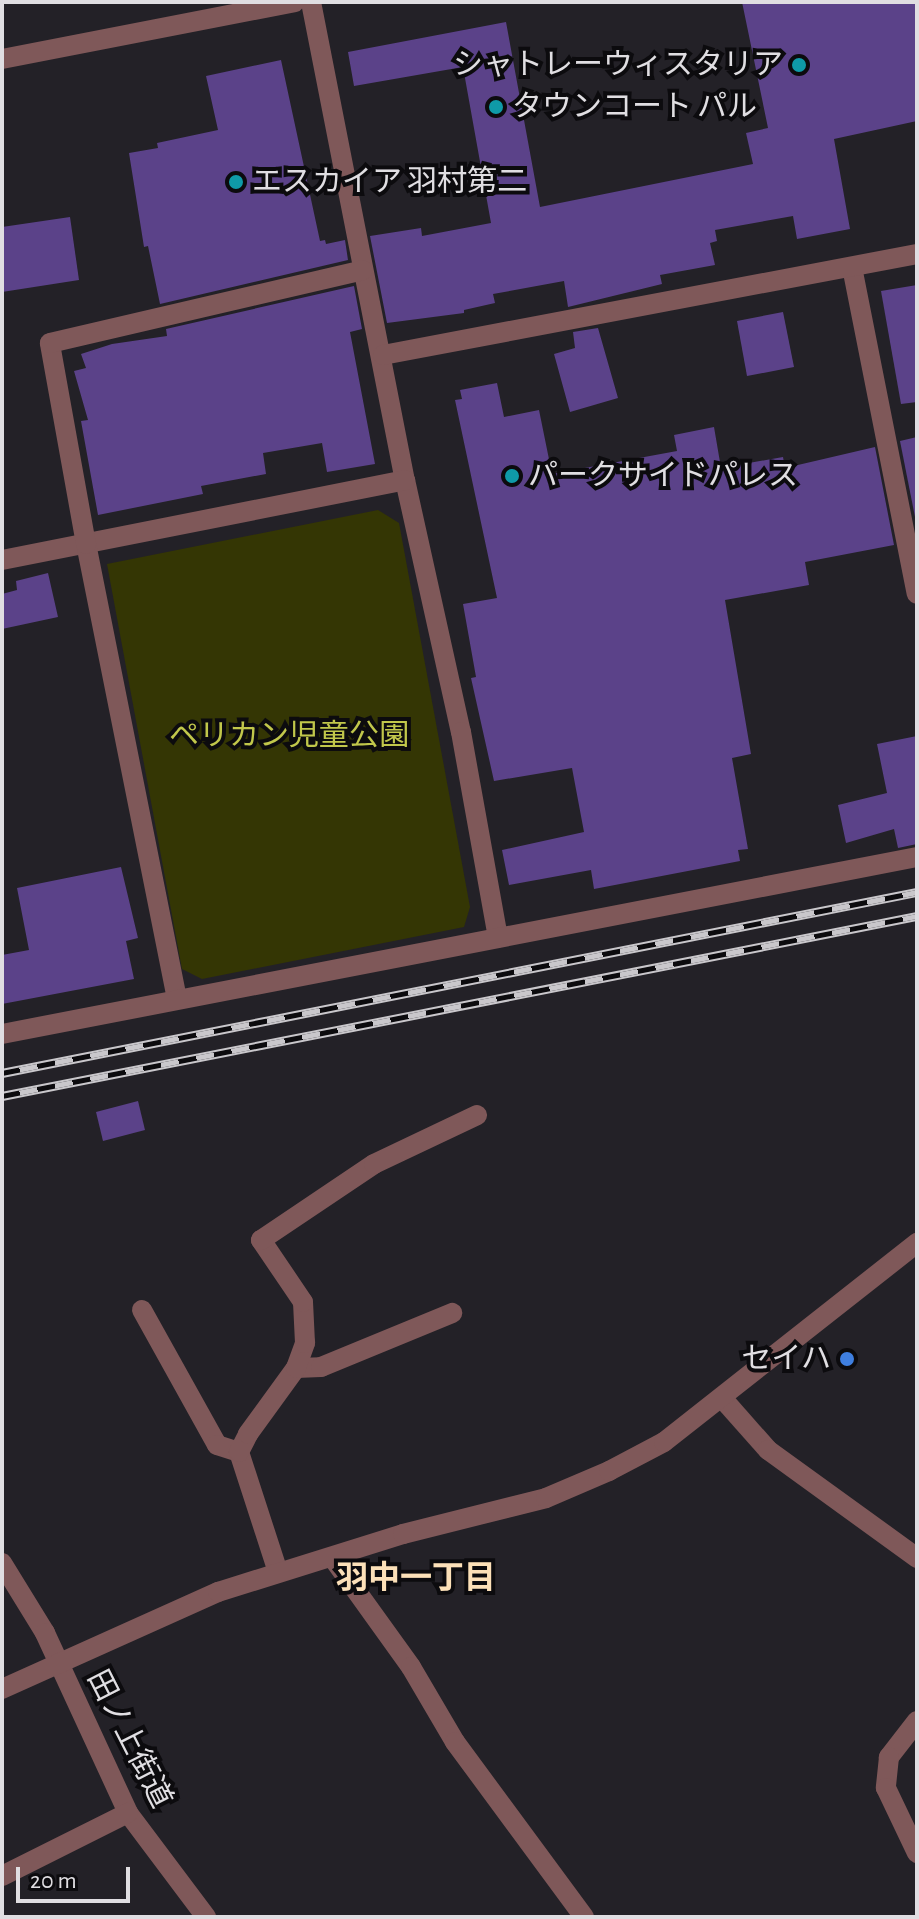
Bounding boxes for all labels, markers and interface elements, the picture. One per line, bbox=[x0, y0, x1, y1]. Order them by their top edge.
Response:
place label: シャトレーウィスタリア bbox=[453, 47, 783, 83]
marker: シャトレーウィスタリア bbox=[790, 56, 808, 74]
place label: タウンコート パル bbox=[512, 89, 757, 125]
marker: タウンコート パル bbox=[487, 98, 505, 116]
place label: エスカイア 羽村第二 bbox=[252, 164, 527, 200]
marker: エスカイア 羽村第二 bbox=[227, 173, 245, 191]
place label: パークサイドパレス bbox=[528, 458, 798, 494]
marker: パークサイドパレス bbox=[503, 467, 521, 485]
park label: ペリカン児童公園 bbox=[169, 718, 409, 754]
place label: セイハ bbox=[741, 1341, 831, 1377]
marker: セイハ bbox=[838, 1350, 856, 1368]
district label: 羽中一丁目 bbox=[336, 1559, 496, 1597]
street label: 田ノ上街道 bbox=[79, 1664, 179, 1814]
scale bar bbox=[20, 1851, 134, 1901]
text: 20 m bbox=[30, 1869, 77, 1893]

